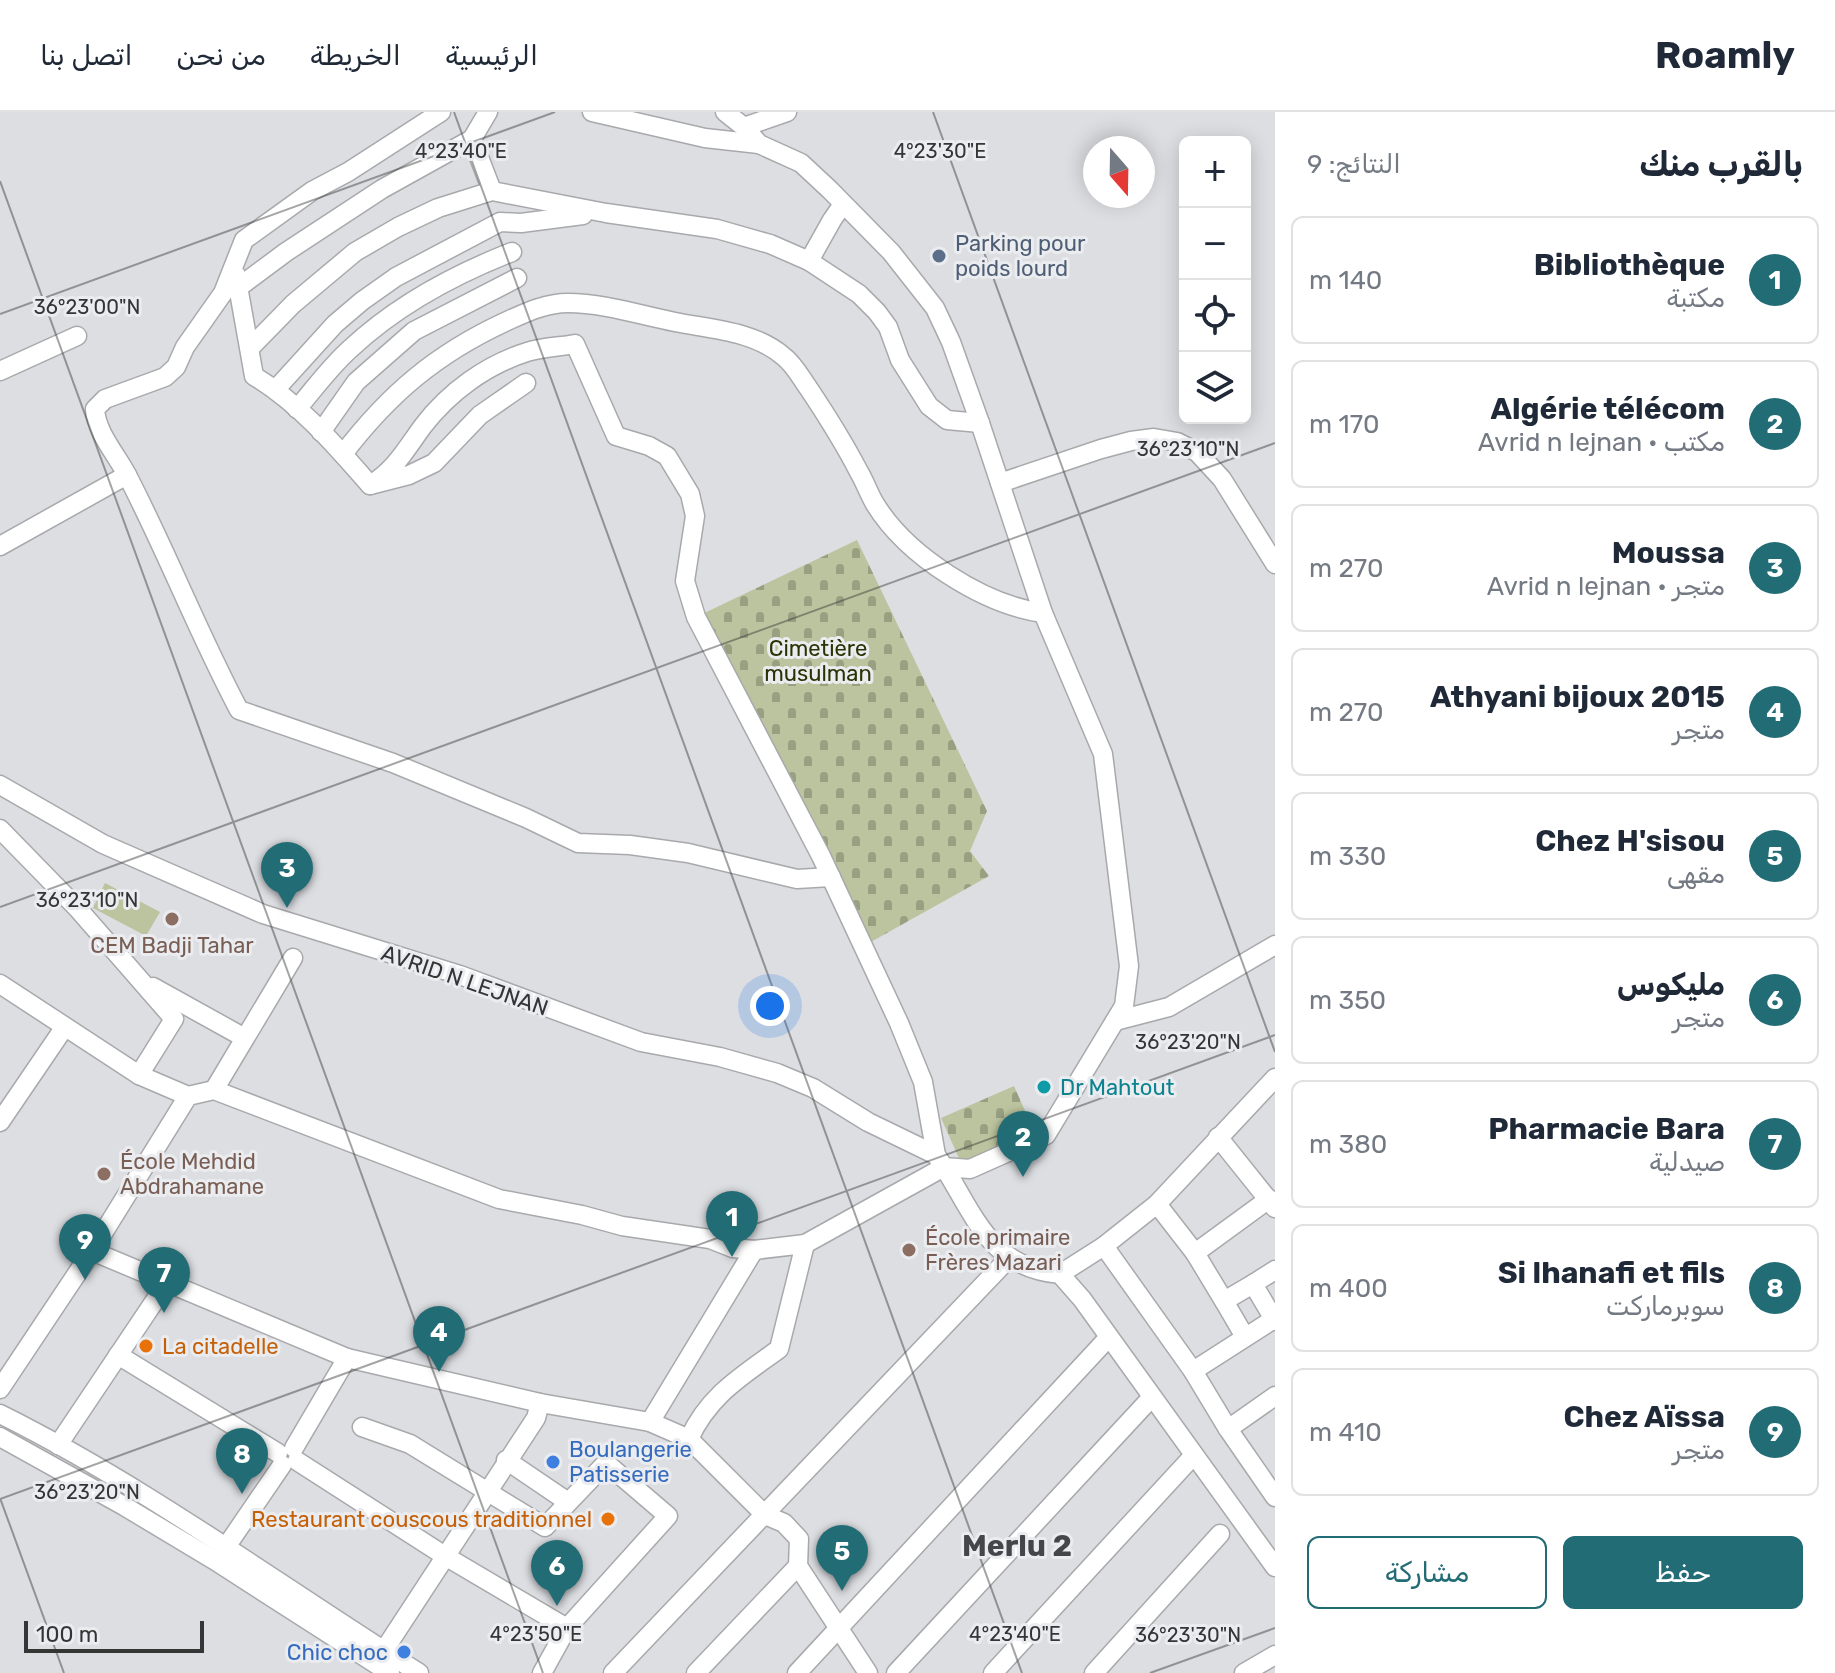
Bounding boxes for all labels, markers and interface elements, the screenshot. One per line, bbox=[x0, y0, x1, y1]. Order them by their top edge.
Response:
text: Roamly bbox=[1655, 32, 1795, 78]
text: اتصل بنا bbox=[40, 39, 133, 72]
text: من نحن bbox=[177, 39, 266, 72]
text: الخريطة bbox=[310, 39, 401, 72]
text: الرئيسية bbox=[445, 39, 538, 72]
north arrow bbox=[1083, 136, 1155, 208]
map controls bbox=[1179, 136, 1251, 424]
button: + bbox=[1179, 136, 1251, 208]
text: 4°23'40"E bbox=[415, 139, 507, 163]
text: 4°23'30"E bbox=[894, 139, 986, 163]
text: بالقرب منك bbox=[1639, 144, 1803, 185]
text: النتائج: 9 bbox=[1307, 149, 1401, 180]
button: − bbox=[1179, 208, 1251, 280]
place label: Parking pour poids lourd bbox=[955, 230, 1086, 282]
marker: Parking pour poids lourd bbox=[930, 247, 948, 265]
text: Bibliothèque bbox=[1534, 247, 1725, 283]
text: 140 m bbox=[1309, 265, 1382, 296]
text: 1 bbox=[1769, 265, 1781, 296]
button: locate bbox=[1179, 280, 1251, 352]
text: مكتبة bbox=[1666, 283, 1725, 314]
text: 36°23'00"N bbox=[34, 295, 140, 319]
button: layers bbox=[1179, 352, 1251, 424]
text: Algérie télécom bbox=[1491, 391, 1725, 427]
text: 170 m bbox=[1309, 409, 1379, 440]
text: 2 bbox=[1767, 409, 1783, 440]
text: مكتب · Avrid n lejnan bbox=[1478, 427, 1725, 458]
text: 36°23'10"N bbox=[1137, 437, 1239, 461]
text: Moussa bbox=[1612, 535, 1725, 571]
text: 270 m bbox=[1309, 553, 1384, 584]
text: 3 bbox=[1766, 553, 1784, 584]
text: متجر · Avrid n lejnan bbox=[1487, 571, 1725, 602]
park label: Cimetière musulman bbox=[764, 635, 872, 687]
text: Athyani bijoux 2015 bbox=[1430, 679, 1725, 715]
text: 270 m bbox=[1309, 697, 1384, 728]
text: 4 bbox=[1766, 697, 1784, 728]
text: متجر bbox=[1673, 715, 1725, 746]
text: Chez H'sisou bbox=[1535, 823, 1725, 859]
text: 330 m bbox=[1309, 841, 1386, 872]
text: 5 bbox=[1767, 841, 1783, 872]
pin: 3 bbox=[261, 842, 313, 908]
text: مقهى bbox=[1667, 859, 1725, 890]
text: 36°23'10"N bbox=[36, 888, 138, 912]
marker: CEM Badji Tahar bbox=[163, 910, 181, 928]
place label: CEM Badji Tahar bbox=[90, 932, 254, 959]
street label: AVRID N LEJNAN bbox=[378, 939, 552, 1022]
text: مليكوس bbox=[1617, 967, 1725, 1003]
text: 350 m bbox=[1309, 985, 1386, 1016]
text: 6 bbox=[1767, 985, 1783, 1016]
your location bbox=[750, 986, 790, 1026]
text: متجر bbox=[1673, 1003, 1725, 1034]
text: 36°23'20"N bbox=[1135, 1030, 1241, 1054]
place label: Dr Mahtout bbox=[1060, 1074, 1175, 1101]
marker: Dr Mahtout bbox=[1035, 1078, 1053, 1096]
pin: 2 bbox=[997, 1111, 1049, 1177]
text: Pharmacie Bara bbox=[1488, 1111, 1725, 1147]
text: 380 m bbox=[1309, 1129, 1387, 1160]
text: 7 bbox=[1768, 1129, 1782, 1160]
text: صيدلية bbox=[1649, 1147, 1725, 1178]
place label: École Mehdid Abdrahamane bbox=[120, 1148, 264, 1200]
marker: École Mehdid Abdrahamane bbox=[95, 1165, 113, 1183]
pin: 1 bbox=[706, 1191, 758, 1257]
pin: 9 bbox=[59, 1214, 111, 1280]
place label: École primaire Frères Mazari bbox=[925, 1224, 1070, 1276]
marker: École primaire Frères Mazari bbox=[900, 1241, 918, 1259]
pin: 7 bbox=[138, 1247, 190, 1313]
text: Si lhanafi et fils bbox=[1498, 1255, 1725, 1291]
text: 400 m bbox=[1309, 1273, 1388, 1304]
text: 8 bbox=[1766, 1273, 1784, 1304]
text: سوبرماركت bbox=[1606, 1291, 1725, 1322]
pin: 4 bbox=[413, 1306, 465, 1372]
place label: La citadelle bbox=[162, 1333, 279, 1360]
marker: La citadelle bbox=[137, 1337, 155, 1355]
text: Chez Aïssa bbox=[1564, 1399, 1725, 1435]
text: 410 m bbox=[1309, 1417, 1382, 1448]
text: 9 bbox=[1767, 1417, 1783, 1448]
pin: 8 bbox=[216, 1428, 268, 1494]
text: متجر bbox=[1673, 1435, 1725, 1466]
place label: Boulangerie Patisserie bbox=[569, 1436, 692, 1488]
marker: Boulangerie Patisserie bbox=[544, 1453, 562, 1471]
text: 36°23'20"N bbox=[34, 1480, 140, 1504]
place label: Restaurant couscous traditionnel bbox=[251, 1506, 592, 1533]
marker: Restaurant couscous traditionnel bbox=[599, 1510, 617, 1528]
pin: 5 bbox=[816, 1525, 868, 1591]
district label: Merlu 2 bbox=[962, 1528, 1072, 1564]
button: مشاركة bbox=[1307, 1536, 1547, 1609]
button: حفظ bbox=[1563, 1536, 1803, 1609]
pin: 6 bbox=[531, 1540, 583, 1606]
scale bar bbox=[24, 1617, 204, 1653]
text: 100 m bbox=[36, 1621, 98, 1648]
text: 4°23'50"E bbox=[490, 1622, 582, 1646]
text: 4°23'40"E bbox=[969, 1622, 1061, 1646]
text: 36°23'30"N bbox=[1135, 1623, 1241, 1647]
place label: Chic choc bbox=[287, 1639, 388, 1666]
marker: Chic choc bbox=[395, 1643, 413, 1661]

